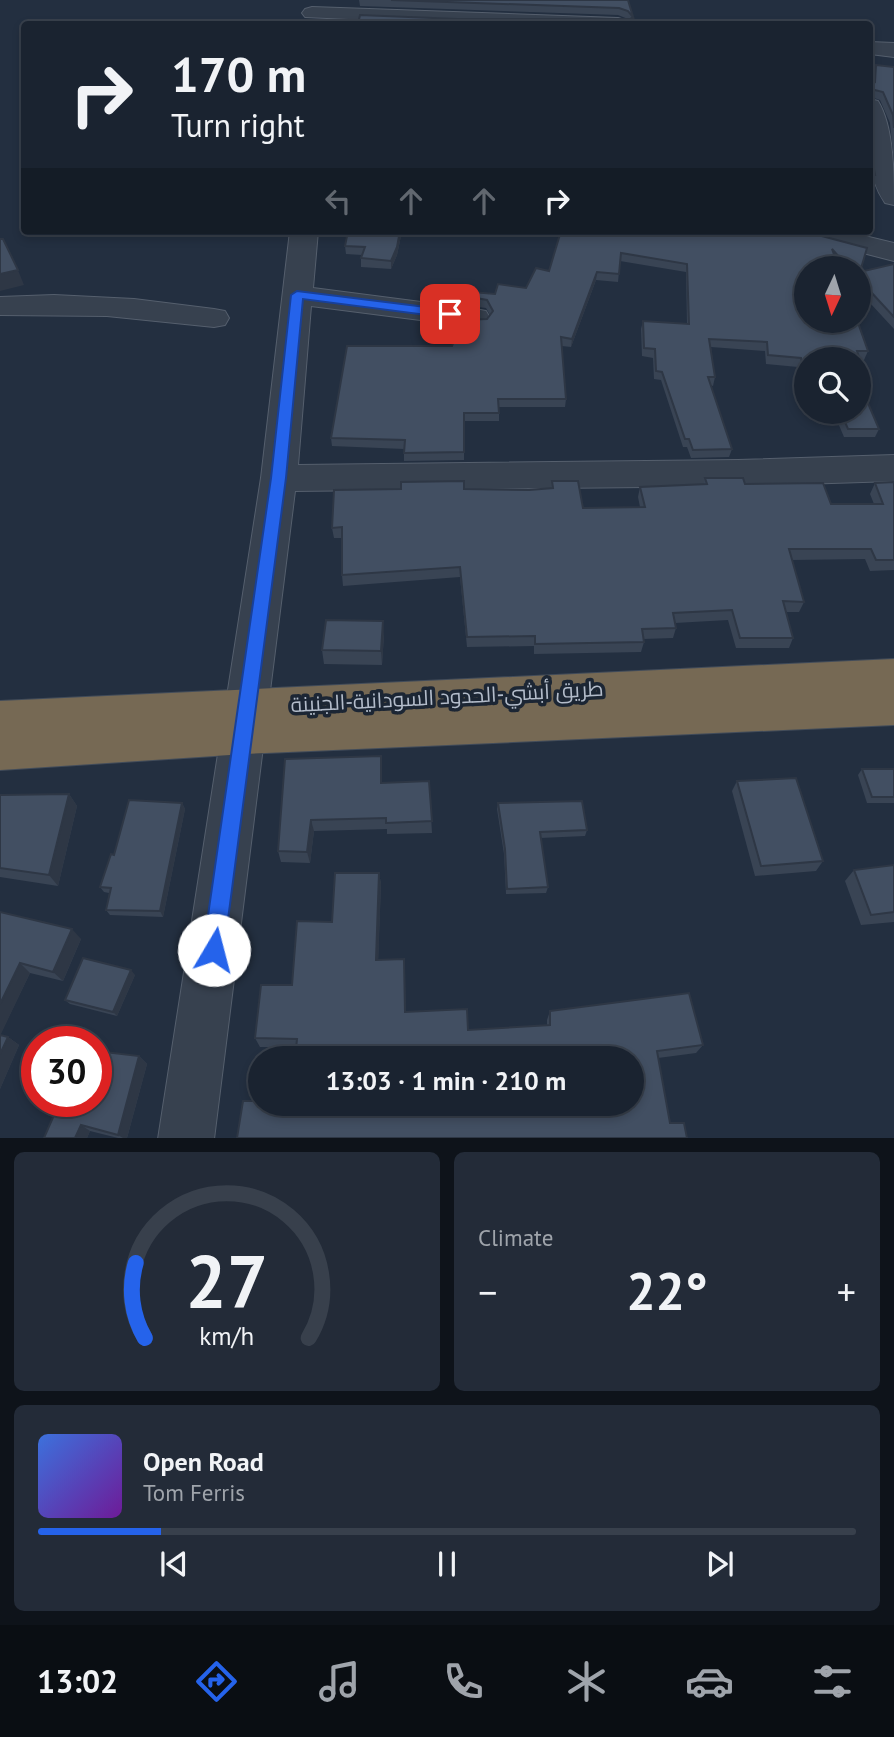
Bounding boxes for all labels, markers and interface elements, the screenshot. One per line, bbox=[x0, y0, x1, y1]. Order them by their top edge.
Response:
text: 170 m bbox=[171, 42, 306, 106]
icon: right bbox=[56, 49, 147, 140]
text: Turn right bbox=[171, 104, 305, 146]
icon: left bbox=[319, 182, 357, 220]
icon: ahead bbox=[392, 182, 430, 220]
icon: ahead bbox=[465, 182, 503, 220]
icon: right bbox=[538, 182, 576, 220]
north arrow bbox=[794, 256, 872, 332]
map controls bbox=[794, 256, 871, 424]
pin bbox=[420, 284, 480, 344]
icon: arrive bbox=[431, 295, 469, 333]
button: search bbox=[794, 347, 871, 424]
street label: طريق أبشي-الحدود السودانية-الجنينة bbox=[290, 675, 604, 720]
position arrow bbox=[177, 913, 251, 987]
speed limit sign: 30 bbox=[21, 1026, 112, 1117]
text: 13:03 · 1 min · 210 m bbox=[326, 1064, 566, 1097]
text: Climate bbox=[478, 1223, 553, 1252]
text: 27 bbox=[186, 1234, 268, 1328]
text: 22° bbox=[626, 1257, 708, 1324]
text: − bbox=[478, 1267, 497, 1316]
text: + bbox=[837, 1267, 856, 1316]
text: km/h bbox=[200, 1319, 254, 1351]
text: Open Road bbox=[143, 1445, 264, 1478]
text: Tom Ferris bbox=[143, 1478, 245, 1507]
icon: previous bbox=[155, 1545, 193, 1583]
icon: pause bbox=[428, 1545, 466, 1583]
icon: next bbox=[701, 1545, 739, 1583]
icon: directions bbox=[192, 1657, 241, 1706]
icon: music bbox=[315, 1657, 364, 1706]
icon: phone bbox=[439, 1657, 488, 1706]
icon: climate bbox=[562, 1657, 611, 1706]
icon: car bbox=[685, 1657, 734, 1706]
icon: filters bbox=[808, 1657, 857, 1706]
text: 13:02 bbox=[37, 1660, 118, 1702]

